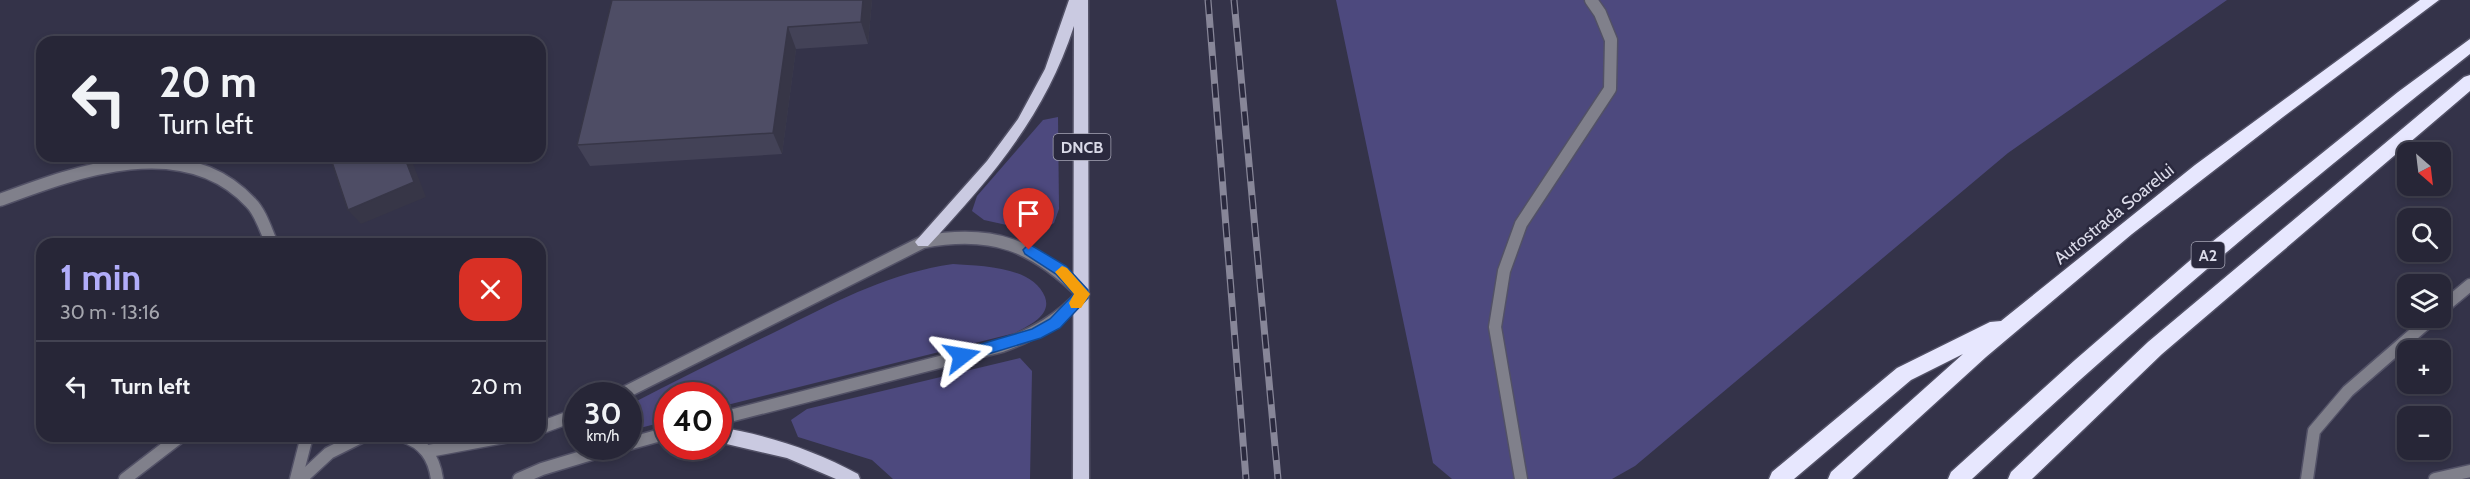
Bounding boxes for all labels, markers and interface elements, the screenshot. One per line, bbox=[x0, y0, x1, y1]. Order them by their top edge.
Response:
text: 20 m bbox=[159, 56, 257, 108]
icon: left bbox=[60, 60, 138, 138]
text: Turn left bbox=[159, 108, 253, 141]
road number: DNCB bbox=[1054, 134, 1110, 160]
north arrow bbox=[2397, 142, 2451, 196]
map controls bbox=[2397, 142, 2451, 460]
street label: Autostrada Soarelui bbox=[2050, 159, 2178, 269]
pin bbox=[1003, 188, 1054, 250]
icon: arrive bbox=[1012, 197, 1045, 230]
button: search bbox=[2397, 208, 2451, 262]
road number: A2 bbox=[2192, 242, 2224, 268]
text: 1 min bbox=[60, 255, 141, 299]
button: close bbox=[459, 258, 522, 321]
button: layers bbox=[2397, 274, 2451, 328]
text: 30 m · 13:16 bbox=[60, 300, 160, 324]
position arrow bbox=[930, 324, 994, 388]
button: + bbox=[2397, 340, 2451, 394]
icon: left bbox=[60, 370, 93, 403]
text: Turn left bbox=[111, 373, 190, 400]
text: 20 m bbox=[471, 373, 522, 400]
speed limit sign: 40 bbox=[654, 382, 732, 460]
text: 30 bbox=[584, 395, 622, 432]
button: − bbox=[2397, 406, 2451, 460]
text: km/h bbox=[587, 427, 619, 445]

